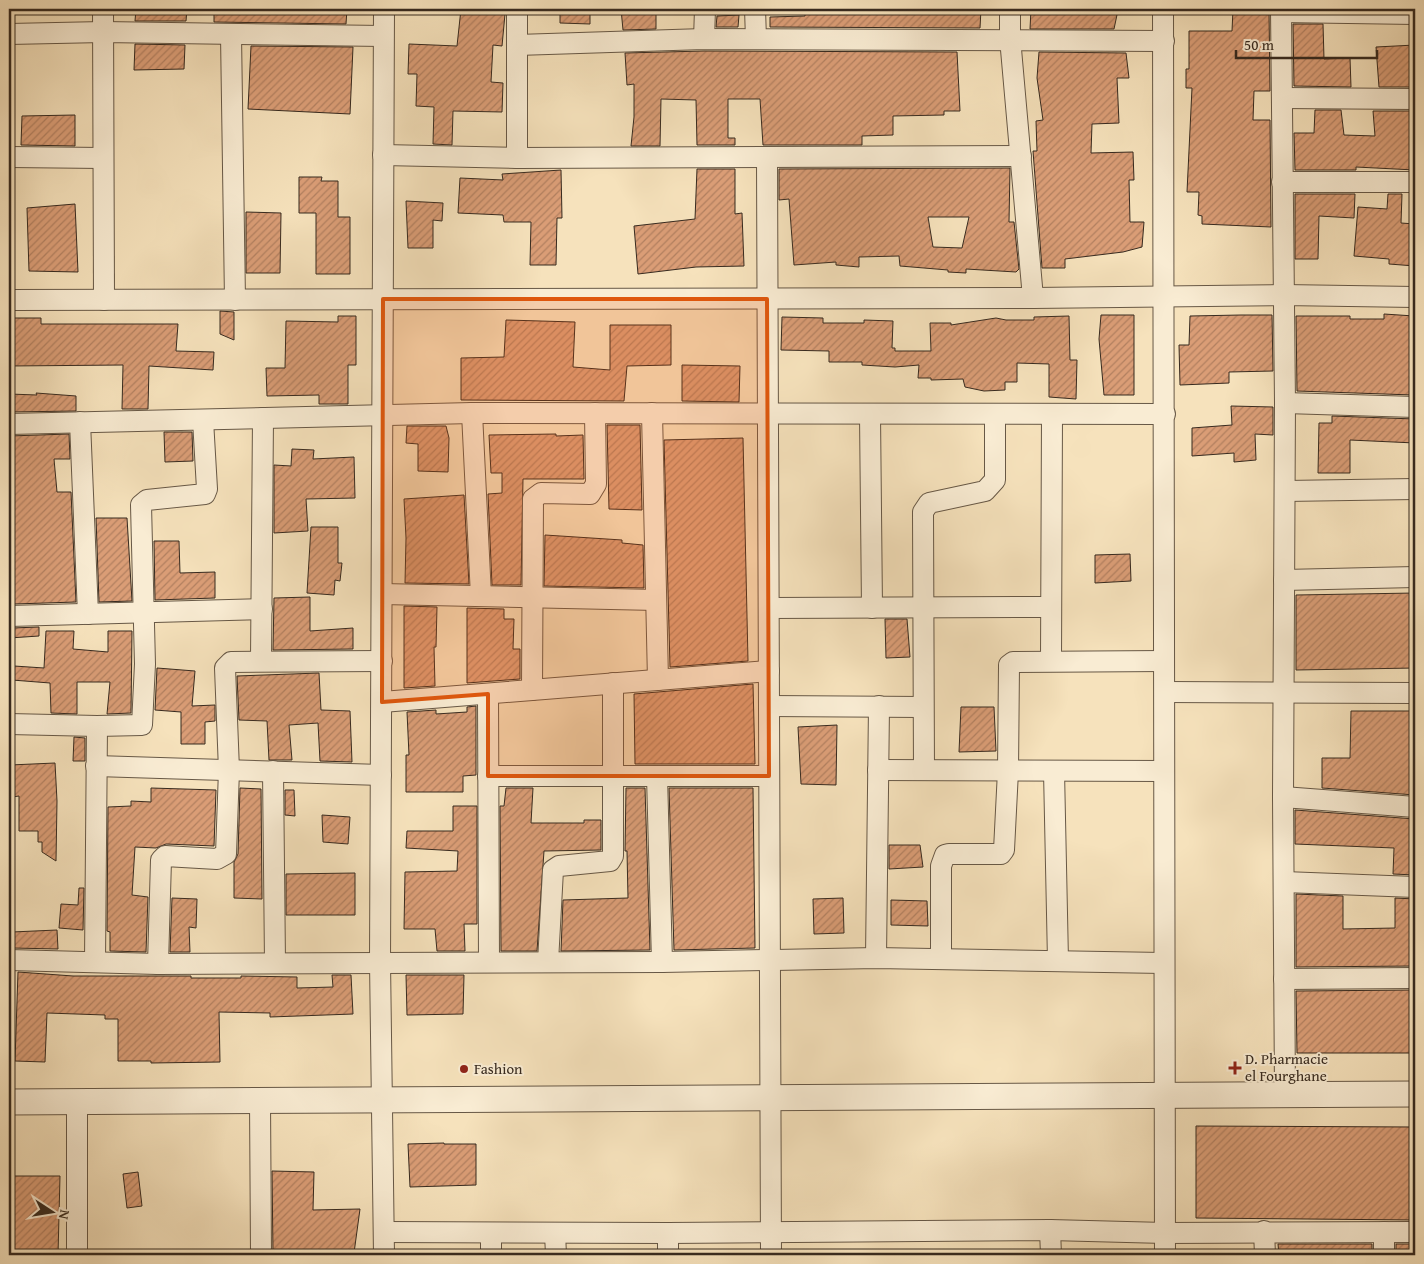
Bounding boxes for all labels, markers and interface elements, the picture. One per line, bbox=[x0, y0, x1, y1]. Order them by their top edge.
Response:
scale bar bbox=[1236, 28, 1378, 60]
text: 50 m bbox=[1244, 34, 1275, 55]
place label: D. Pharmacie el Fourghane bbox=[1245, 1048, 1328, 1086]
place label: Fashion bbox=[474, 1058, 523, 1079]
marker: D. Pharmacie el Fourghane bbox=[1229, 1062, 1241, 1074]
marker: Fashion bbox=[458, 1063, 470, 1075]
north arrow bbox=[28, 1186, 78, 1236]
text: N bbox=[54, 1208, 75, 1222]

